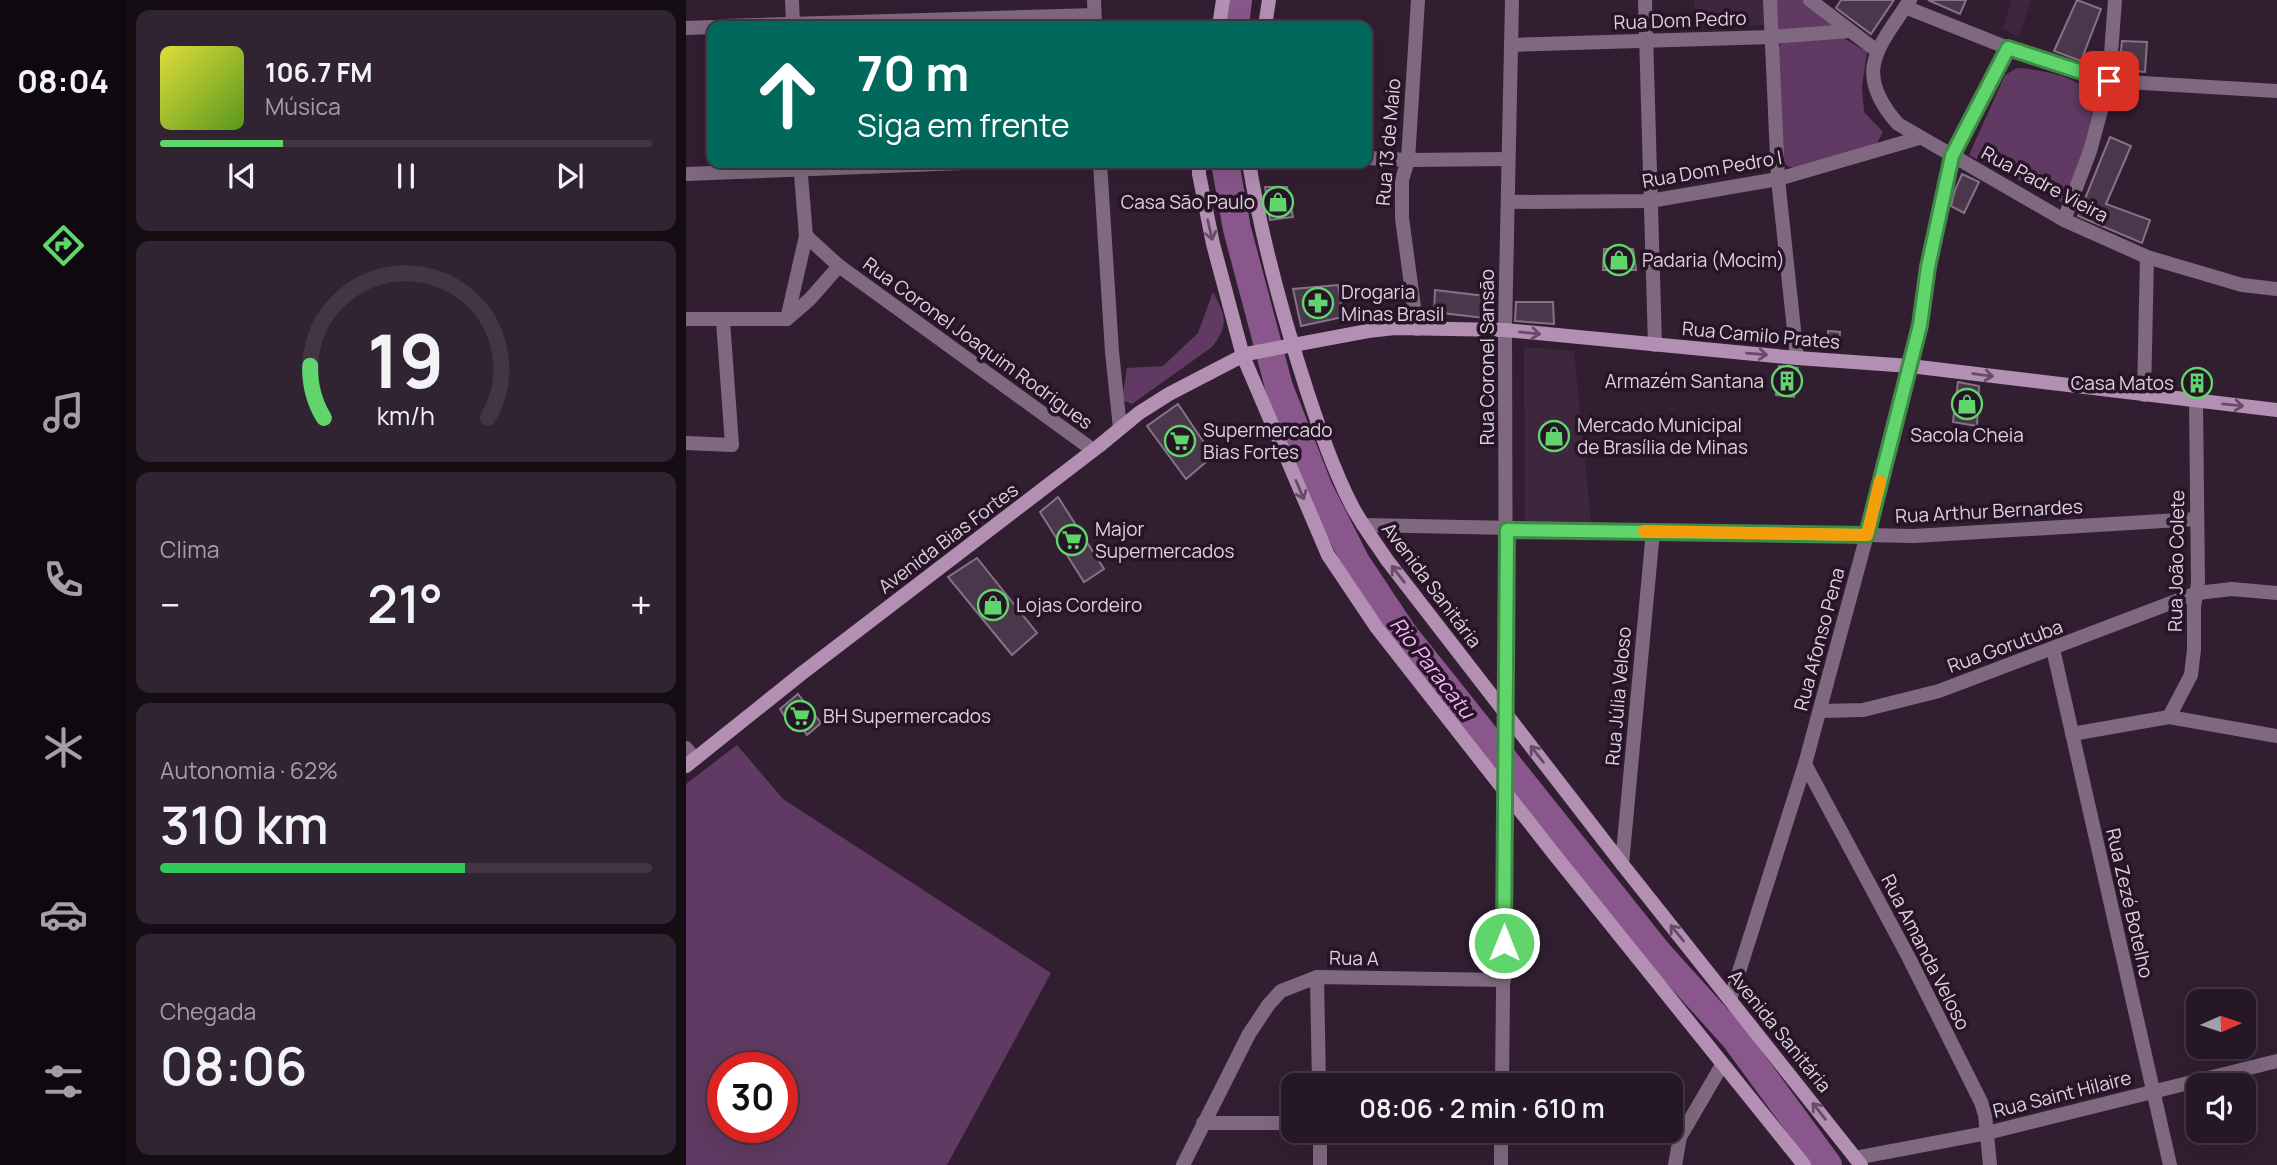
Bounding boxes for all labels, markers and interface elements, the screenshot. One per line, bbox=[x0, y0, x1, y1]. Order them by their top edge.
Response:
street label: Rua Dom Pedro bbox=[1613, 5, 1747, 35]
text: 70 m bbox=[857, 39, 969, 106]
icon: ahead bbox=[742, 49, 833, 140]
pin bbox=[2079, 51, 2139, 111]
text: 106.7 FM bbox=[265, 54, 372, 90]
text: 08:04 bbox=[17, 59, 109, 103]
icon: arrive bbox=[2090, 62, 2128, 100]
street label: Rua 13 de Maio bbox=[1369, 77, 1407, 207]
text: Música bbox=[265, 90, 341, 122]
text: Siga em frente bbox=[857, 103, 1070, 147]
street label: Rua Padre Vieira bbox=[1977, 140, 2113, 228]
street label: Rua Dom Pedro I bbox=[1640, 144, 1784, 194]
icon: previous bbox=[223, 157, 261, 195]
icon: pause bbox=[387, 157, 425, 195]
icon: next bbox=[551, 157, 589, 195]
shop icon: Casa São Paulo bbox=[1261, 185, 1295, 219]
place label: Casa São Paulo bbox=[1121, 189, 1255, 215]
one-way arrow bbox=[1204, 218, 1218, 241]
icon: directions bbox=[39, 221, 88, 270]
shop icon: Padaria (Mocim) bbox=[1602, 243, 1636, 277]
place label: Padaria (Mocim) bbox=[1642, 247, 1785, 273]
street label: Rua Coronel Joaquim Rodrigues bbox=[858, 251, 1098, 435]
street label: Rua Coronel Sansão bbox=[1474, 269, 1500, 445]
place label: Drogaria Minas Brasil bbox=[1341, 279, 1445, 327]
pharmacy icon: Drogaria Minas Brasil bbox=[1301, 286, 1335, 320]
text: 19 bbox=[367, 310, 445, 410]
street label: Rua Camilo Prates bbox=[1681, 315, 1841, 355]
one-way arrow bbox=[1518, 326, 1541, 339]
one-way arrow bbox=[1745, 348, 1767, 361]
building icon: Armazém Santana bbox=[1770, 364, 1804, 398]
building icon: Casa Matos bbox=[2180, 366, 2214, 400]
place label: Armazém Santana bbox=[1605, 368, 1764, 394]
one-way arrow bbox=[1971, 368, 1994, 381]
place label: Casa Matos bbox=[2071, 370, 2174, 396]
shop icon: Sacola Cheia bbox=[1950, 387, 1984, 421]
icon: music bbox=[39, 388, 88, 437]
text: km/h bbox=[377, 397, 435, 432]
one-way arrow bbox=[2221, 399, 2244, 412]
place label: Mercado Municipal de Brasília de Minas bbox=[1577, 412, 1748, 460]
place label: Supermercado Bias Fortes bbox=[1203, 417, 1333, 465]
shop icon: Mercado Municipal de Brasília de Minas bbox=[1537, 419, 1571, 453]
place label: Sacola Cheia bbox=[1910, 422, 2024, 448]
supermarket icon: Supermercado Bias Fortes bbox=[1163, 424, 1197, 458]
street label: Avenida Bias Fortes bbox=[873, 477, 1023, 599]
one-way arrow bbox=[1295, 479, 1308, 501]
street label: Rua João Colete bbox=[2162, 490, 2190, 632]
street label: Rua Arthur Bernardes bbox=[1895, 493, 2083, 529]
place label: Major Supermercados bbox=[1095, 516, 1234, 564]
street label: Avenida Sanitária bbox=[1376, 517, 1488, 653]
supermarket icon: Major Supermercados bbox=[1055, 523, 1089, 557]
text: Clima bbox=[160, 533, 219, 565]
icon: phone bbox=[39, 555, 88, 604]
one-way arrow bbox=[1391, 565, 1406, 584]
street label: Rua Afonso Pena bbox=[1787, 565, 1851, 713]
text: 21° bbox=[367, 568, 443, 639]
text: − bbox=[160, 578, 181, 630]
text: + bbox=[630, 578, 652, 630]
shop icon: Lojas Cordeiro bbox=[976, 588, 1010, 622]
place label: Lojas Cordeiro bbox=[1016, 592, 1142, 618]
water label: Rio Paracatu bbox=[1384, 611, 1482, 725]
street label: Rua Gorutuba bbox=[1944, 613, 2066, 679]
street label: Rua Júlia Veloso bbox=[1599, 626, 1637, 766]
supermarket icon: BH Supermercados bbox=[783, 699, 817, 733]
place label: BH Supermercados bbox=[823, 703, 991, 729]
icon: climate bbox=[39, 723, 88, 772]
one-way arrow bbox=[1530, 746, 1545, 764]
text: Autonomia · 62% bbox=[160, 754, 338, 786]
text: 310 km bbox=[160, 789, 329, 860]
street label: Rua Zezé Botelho bbox=[2100, 826, 2160, 980]
street label: Rua Amanda Veloso bbox=[1876, 870, 1976, 1034]
icon: car bbox=[39, 890, 88, 939]
position arrow bbox=[1467, 906, 1541, 980]
one-way arrow bbox=[1670, 925, 1685, 943]
street label: Rua A bbox=[1329, 945, 1379, 971]
street label: Avenida Sanitária bbox=[1722, 964, 1838, 1098]
north arrow bbox=[2186, 989, 2256, 1059]
map controls bbox=[2186, 989, 2256, 1143]
text: Chegada bbox=[160, 995, 256, 1027]
text: 08:06 bbox=[160, 1030, 307, 1101]
speed limit sign: 30 bbox=[707, 1052, 798, 1143]
icon: filters bbox=[39, 1057, 88, 1106]
street label: Rua Saint Hilaire bbox=[1990, 1064, 2134, 1124]
button: sound bbox=[2186, 1073, 2256, 1143]
text: 08:06 · 2 min · 610 m bbox=[1359, 1090, 1605, 1126]
one-way arrow bbox=[1812, 1102, 1827, 1121]

